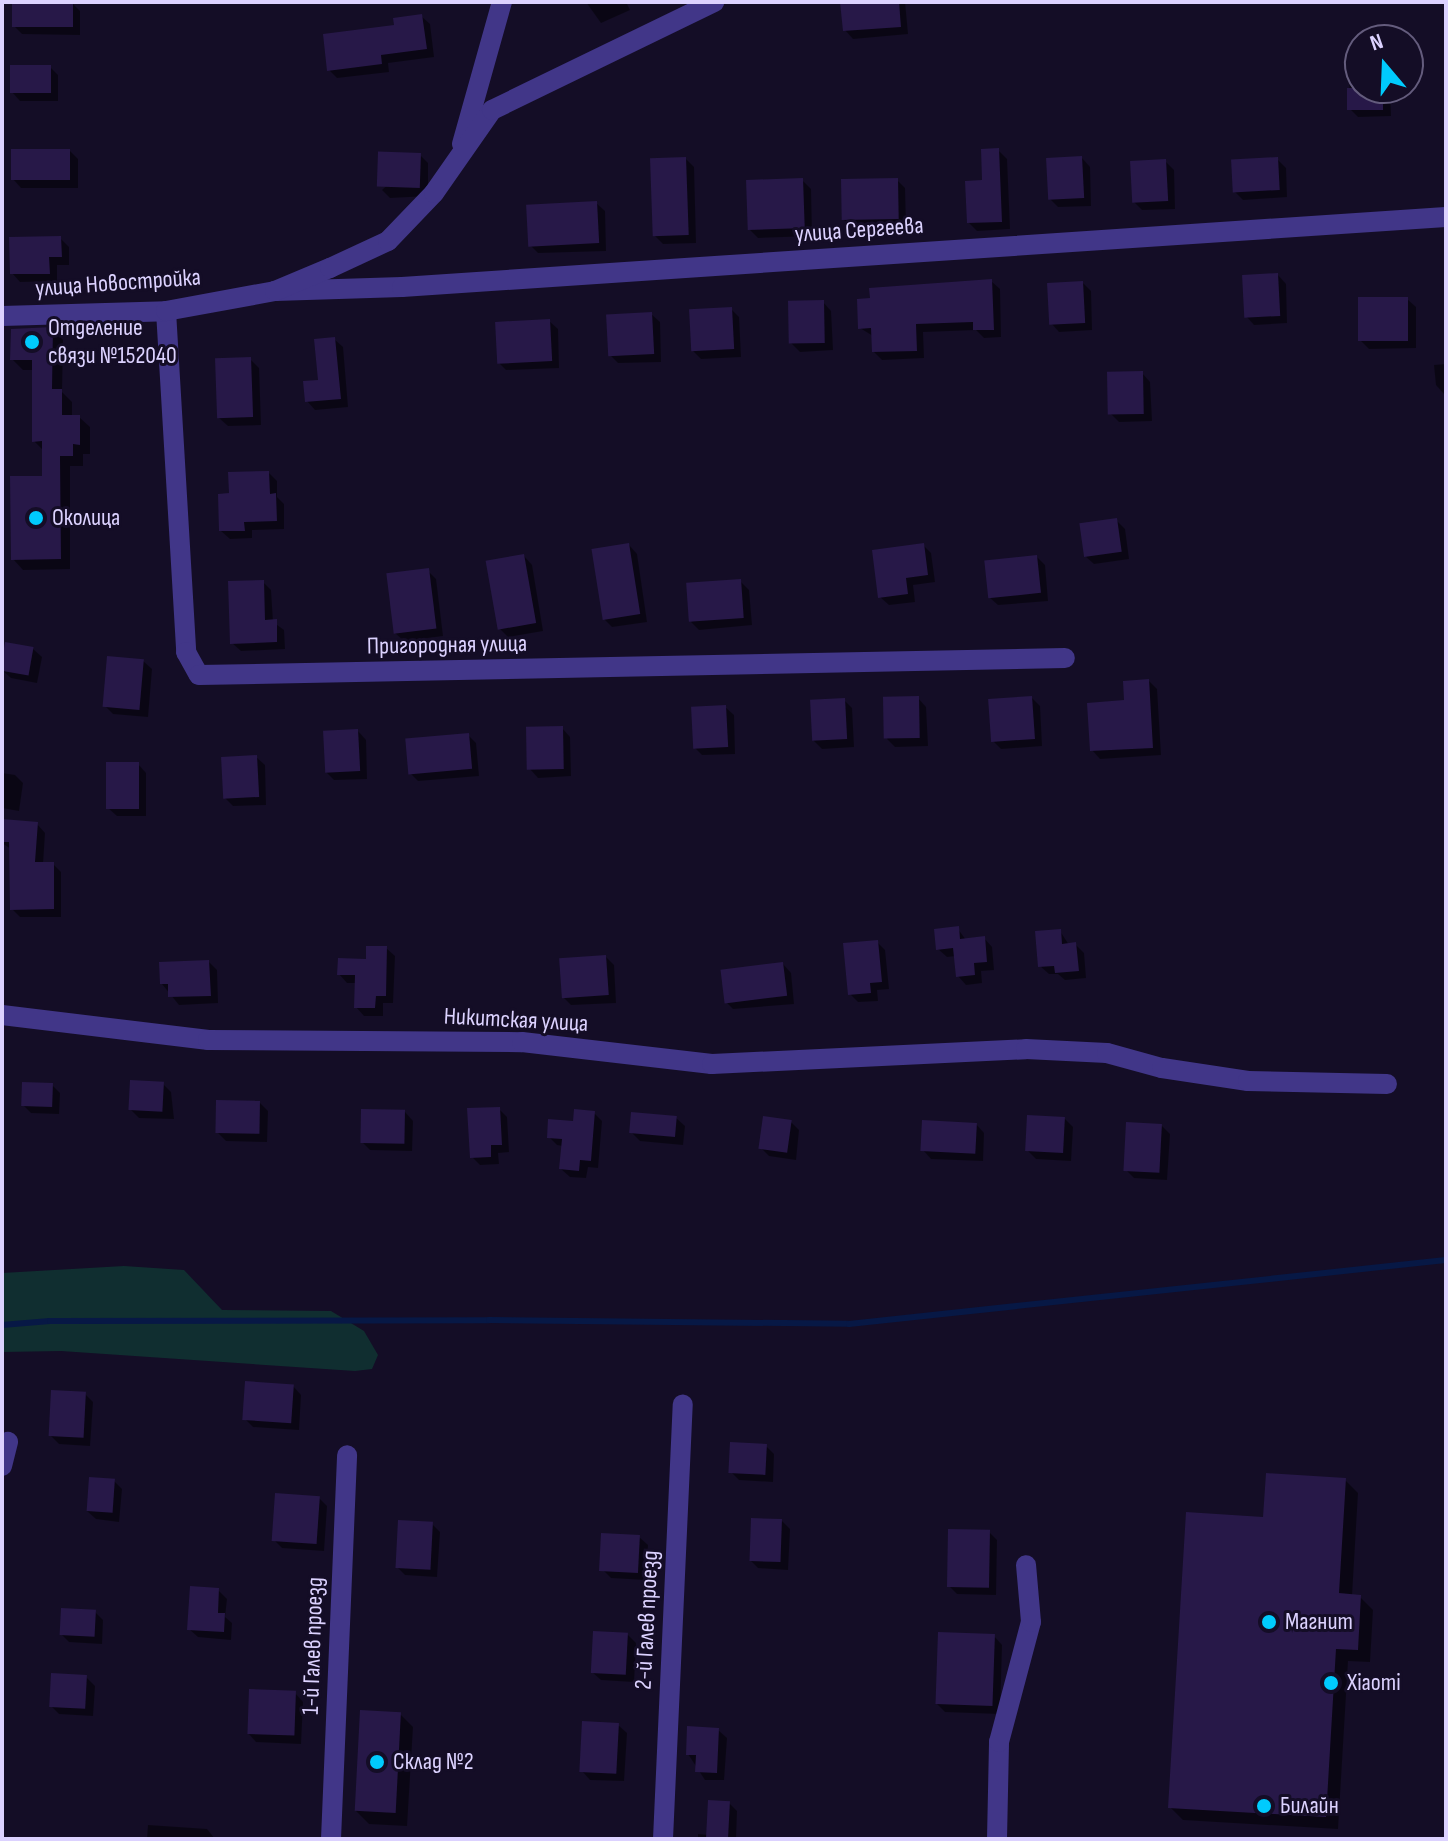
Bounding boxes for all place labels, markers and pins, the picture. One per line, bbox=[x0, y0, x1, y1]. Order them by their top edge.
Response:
place label: Отделение связи №152040 bbox=[48, 314, 177, 370]
marker: Отделение связи №152040 bbox=[23, 333, 41, 351]
place label: Околица bbox=[52, 504, 120, 532]
marker: Околица bbox=[27, 509, 45, 527]
place label: Магнит bbox=[1285, 1608, 1353, 1636]
marker: Магнит bbox=[1260, 1613, 1278, 1631]
place label: Xiaomi bbox=[1347, 1669, 1401, 1697]
marker: Xiaomi bbox=[1322, 1674, 1340, 1692]
place label: Склад №2 bbox=[393, 1748, 474, 1776]
marker: Склад №2 bbox=[368, 1753, 386, 1771]
place label: Билайн bbox=[1280, 1792, 1339, 1820]
marker: Билайн bbox=[1255, 1797, 1273, 1815]

